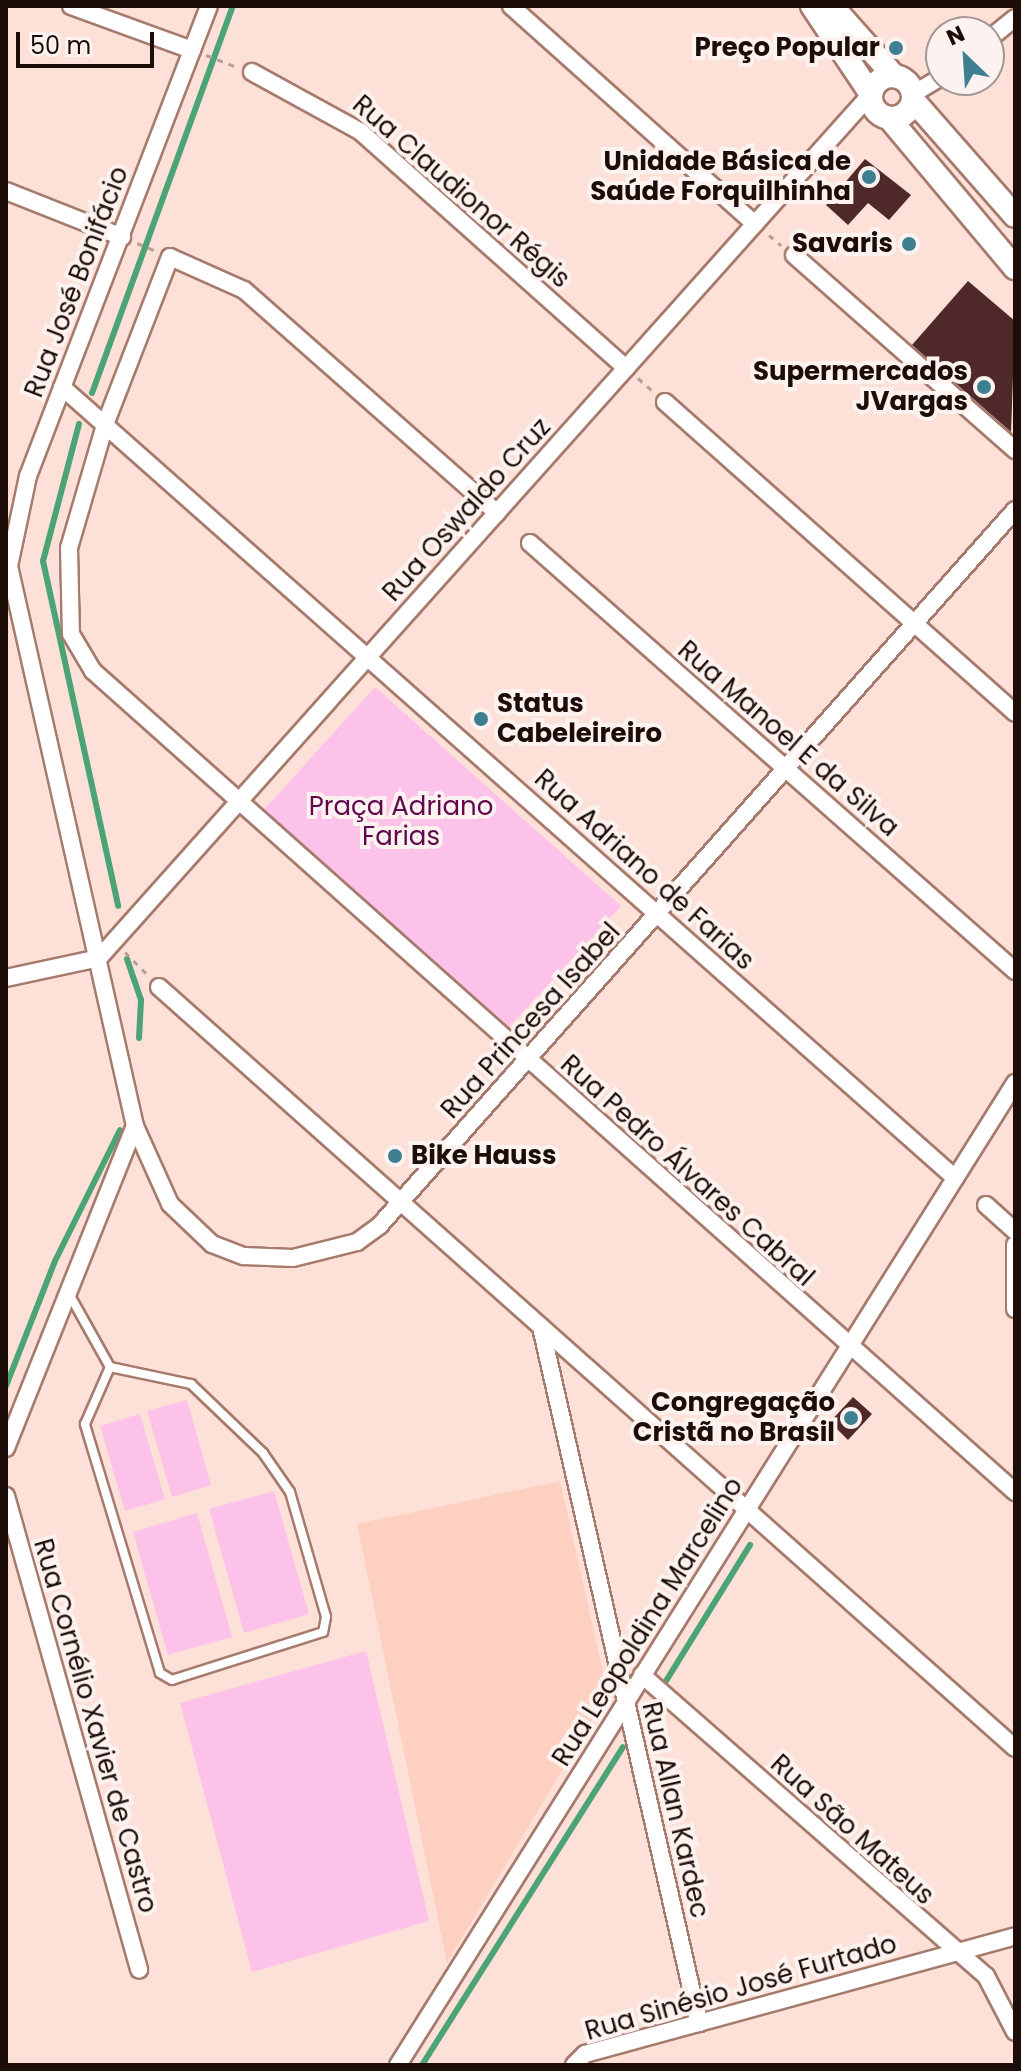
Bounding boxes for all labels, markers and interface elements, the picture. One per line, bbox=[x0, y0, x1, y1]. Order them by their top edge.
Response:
scale bar bbox=[20, 16, 158, 66]
north arrow bbox=[925, 16, 1005, 96]
text: N bbox=[941, 18, 970, 53]
text: 50 m bbox=[30, 29, 91, 62]
place label: Preço Popular bbox=[694, 32, 880, 64]
marker: Preço Popular bbox=[887, 39, 905, 57]
street label: Rua Claudionor Régis bbox=[346, 89, 576, 295]
place label: Unidade Básica de Saúde Forquilhinha bbox=[590, 146, 851, 208]
street label: Rua José Bonifácio bbox=[19, 162, 135, 402]
marker: Unidade Básica de Saúde Forquilhinha bbox=[858, 166, 880, 188]
place label: Savaris bbox=[792, 228, 893, 260]
marker: Savaris bbox=[900, 235, 918, 253]
place label: Supermercados JVargas bbox=[753, 356, 968, 418]
marker: Supermercados JVargas bbox=[975, 378, 993, 396]
street label: Rua Oswaldo Cruz bbox=[377, 412, 557, 608]
street label: Rua Manoel E da Silva bbox=[671, 635, 905, 843]
place label: Status Cabeleireiro bbox=[497, 688, 662, 750]
marker: Status Cabeleireiro bbox=[472, 710, 490, 728]
street label: Rua Adriano de Farias bbox=[528, 763, 760, 977]
park label: Praça Adriano Farias bbox=[309, 791, 493, 852]
street label: Rua Princesa Isabel bbox=[435, 917, 627, 1125]
street label: Rua Pedro Álvares Cabral bbox=[554, 1049, 820, 1293]
place label: Bike Hauss bbox=[411, 1140, 557, 1172]
marker: Bike Hauss bbox=[386, 1147, 404, 1165]
place label: Congregação Cristã no Brasil bbox=[633, 1387, 835, 1448]
marker: Congregação Cristã no Brasil bbox=[842, 1409, 860, 1427]
street label: Rua Leopoldina Marcelino bbox=[546, 1472, 750, 1772]
street label: Rua Cornélio Xavier de Castro bbox=[27, 1535, 163, 1917]
street label: Rua Allan Kardec bbox=[635, 1699, 715, 1921]
street label: Rua São Mateus bbox=[764, 1748, 940, 1912]
street label: Rua Sinésio José Furtado bbox=[582, 1929, 900, 2047]

